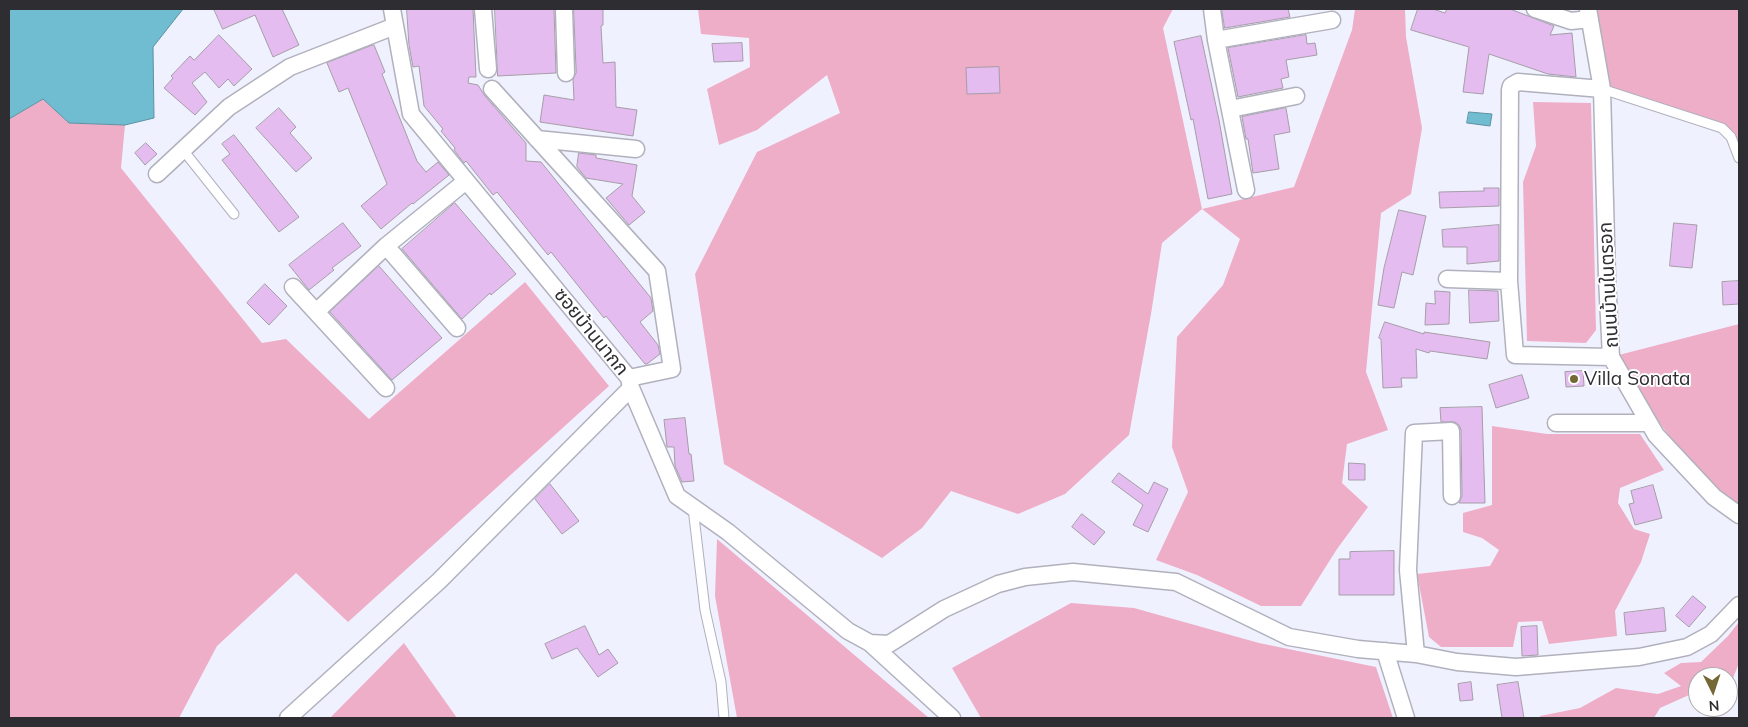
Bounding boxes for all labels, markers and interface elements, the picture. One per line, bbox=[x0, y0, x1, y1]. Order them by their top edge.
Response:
street label: ถนนบ้านในตรอก bbox=[1594, 221, 1624, 349]
street label: ซอยบ้านนากก bbox=[549, 284, 633, 380]
place label: Villa Sonata bbox=[1584, 368, 1690, 390]
marker: Villa Sonata bbox=[1568, 373, 1580, 385]
north arrow bbox=[1688, 667, 1738, 717]
text: N bbox=[1708, 697, 1720, 715]

